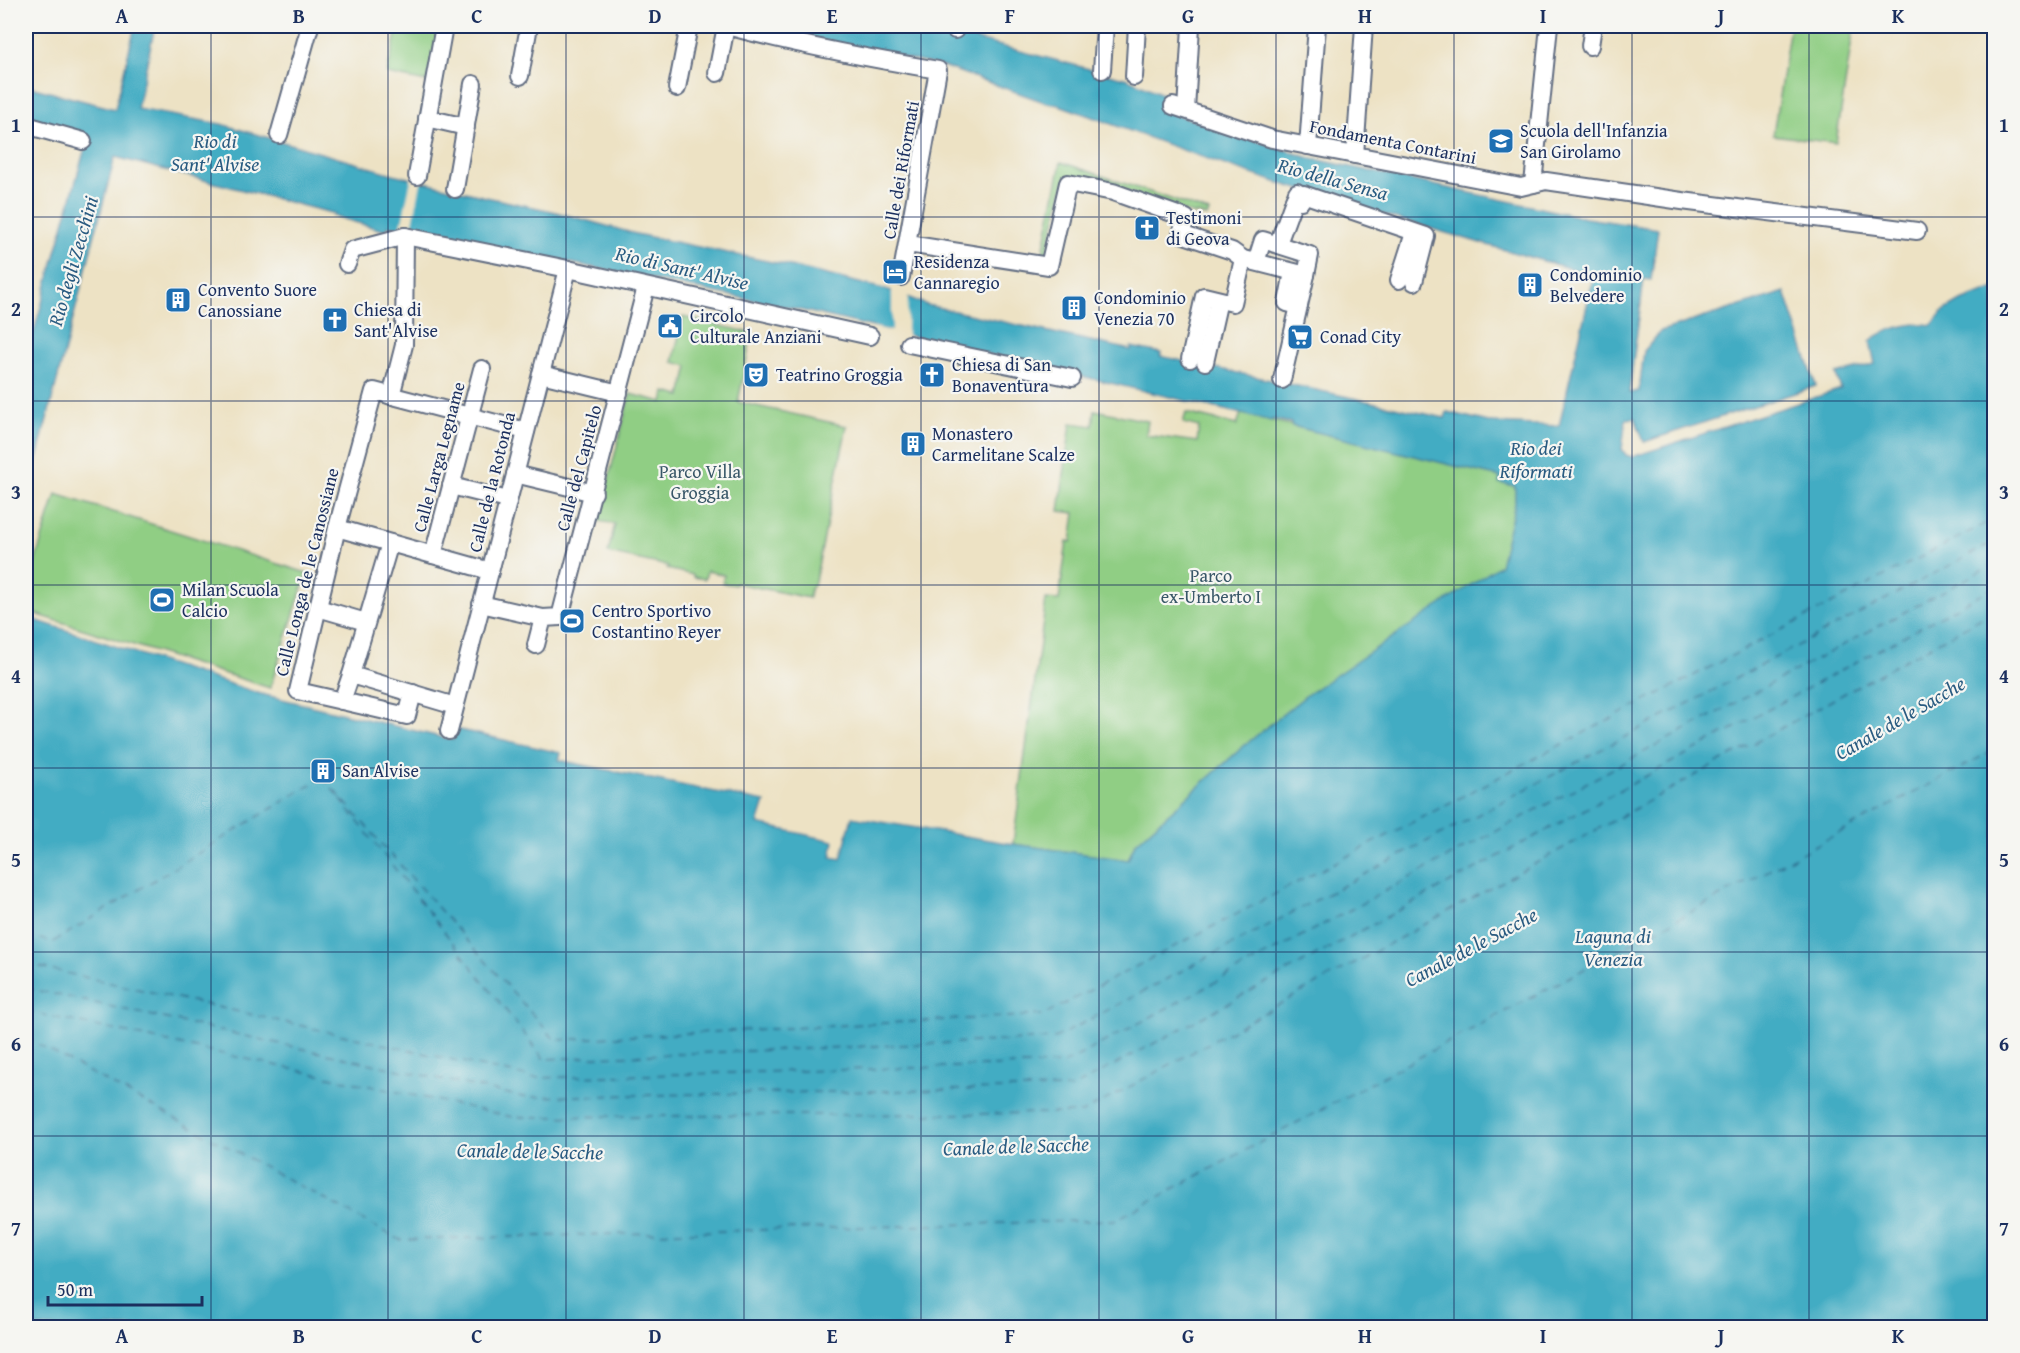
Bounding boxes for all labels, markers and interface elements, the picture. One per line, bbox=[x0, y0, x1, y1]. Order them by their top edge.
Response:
text: A bbox=[116, 1, 129, 30]
text: B bbox=[293, 1, 305, 30]
text: C bbox=[471, 1, 483, 30]
text: D bbox=[648, 1, 662, 30]
text: E bbox=[827, 1, 838, 30]
text: F bbox=[1005, 1, 1015, 30]
text: G bbox=[1182, 1, 1194, 30]
text: H bbox=[1358, 1, 1372, 30]
text: I bbox=[1540, 1, 1546, 30]
text: J bbox=[1715, 1, 1725, 30]
text: K bbox=[1892, 1, 1905, 30]
street label: Calle dei Riformati bbox=[875, 98, 926, 241]
text: 1 bbox=[11, 110, 21, 139]
text: 1 bbox=[1999, 110, 2009, 139]
street label: Fondamenta Contarini bbox=[1308, 112, 1479, 171]
place label: Scuola dell'Infanzia San Girolamo bbox=[1520, 117, 1668, 165]
water label: Rio di Sant' Alvise bbox=[171, 126, 259, 178]
school or university icon: Scuola dell'Infanzia San Girolamo bbox=[1486, 126, 1516, 156]
water label: Rio della Sensa bbox=[1274, 150, 1392, 207]
water label: Rio degli Zecchini bbox=[40, 193, 105, 330]
place label: Testimoni di Geova bbox=[1166, 204, 1241, 252]
church icon: Testimoni di Geova bbox=[1132, 213, 1162, 243]
water label: Rio di Sant' Alvise bbox=[612, 238, 752, 297]
place label: Residenza Cannaregio bbox=[914, 248, 1000, 296]
hotel icon: Residenza Cannaregio bbox=[880, 257, 910, 287]
place label: Condominio Belvedere bbox=[1550, 261, 1642, 309]
building icon: Condominio Belvedere bbox=[1515, 270, 1545, 300]
place label: Convento Suore Canossiane bbox=[198, 276, 317, 324]
place label: Condominio Venezia 70 bbox=[1094, 284, 1186, 332]
building icon: Convento Suore Canossiane bbox=[163, 285, 193, 315]
building icon: Condominio Venezia 70 bbox=[1059, 293, 1089, 323]
text: 2 bbox=[11, 294, 21, 323]
text: 2 bbox=[1999, 294, 2009, 323]
place label: Chiesa di Sant'Alvise bbox=[354, 296, 438, 344]
place label: Circolo Culturale Anziani bbox=[690, 302, 822, 350]
church icon: Chiesa di Sant'Alvise bbox=[320, 305, 350, 335]
public building icon: Circolo Culturale Anziani bbox=[655, 311, 685, 341]
supermarket icon: Conad City bbox=[1285, 322, 1315, 352]
place label: Conad City bbox=[1320, 323, 1401, 350]
place label: Chiesa di San Bonaventura bbox=[952, 351, 1051, 399]
theatre icon: Teatrino Groggia bbox=[741, 360, 771, 390]
church icon: Chiesa di San Bonaventura bbox=[917, 360, 947, 390]
place label: Teatrino Groggia bbox=[776, 361, 903, 388]
street label: Calle Larga Legname bbox=[405, 379, 472, 535]
street label: Calle del Capitelo bbox=[549, 402, 608, 534]
street label: Calle de la Rotonda bbox=[461, 408, 522, 555]
place label: Monastero Carmelitane Scalze bbox=[932, 420, 1075, 468]
building icon: Monastero Carmelitane Scalze bbox=[898, 429, 928, 459]
water label: Rio dei Riformati bbox=[1498, 433, 1573, 485]
park label: Parco Villa Groggia bbox=[659, 458, 741, 506]
street label: Calle Longa de le Canossiane bbox=[268, 465, 345, 679]
text: 3 bbox=[11, 477, 21, 506]
text: 3 bbox=[1999, 477, 2009, 506]
park label: Parco ex-Umberto I bbox=[1161, 562, 1261, 610]
place label: Milan Scuola Calcio bbox=[182, 576, 279, 624]
sports icon: Milan Scuola Calcio bbox=[147, 585, 177, 615]
place label: Centro Sportivo Costantino Reyer bbox=[592, 597, 722, 645]
sports icon: Centro Sportivo Costantino Reyer bbox=[557, 606, 587, 636]
text: 4 bbox=[11, 661, 21, 690]
text: 4 bbox=[1999, 661, 2009, 690]
water label: Canale de le Sacche bbox=[1829, 668, 1970, 767]
building icon: San Alvise bbox=[308, 756, 338, 786]
place label: San Alvise bbox=[342, 757, 419, 784]
text: 5 bbox=[11, 845, 21, 874]
text: 5 bbox=[1999, 845, 2009, 874]
water label: Canale de le Sacche bbox=[1399, 899, 1542, 994]
water label: Laguna di Venezia bbox=[1574, 921, 1651, 973]
text: 6 bbox=[11, 1029, 21, 1058]
text: 6 bbox=[1999, 1029, 2009, 1058]
water label: Canale de le Sacche bbox=[942, 1128, 1090, 1163]
water label: Canale de le Sacche bbox=[457, 1135, 603, 1166]
text: 7 bbox=[11, 1213, 21, 1242]
text: 7 bbox=[1999, 1213, 2009, 1242]
scale bar bbox=[48, 1269, 202, 1307]
text: 50 m bbox=[57, 1276, 93, 1303]
text: A bbox=[116, 1321, 129, 1350]
text: B bbox=[293, 1321, 305, 1350]
text: C bbox=[471, 1321, 483, 1350]
text: D bbox=[648, 1321, 662, 1350]
text: E bbox=[827, 1321, 838, 1350]
text: F bbox=[1005, 1321, 1015, 1350]
text: G bbox=[1182, 1321, 1194, 1350]
text: H bbox=[1358, 1321, 1372, 1350]
text: I bbox=[1540, 1321, 1546, 1350]
text: J bbox=[1715, 1321, 1725, 1350]
text: K bbox=[1892, 1321, 1905, 1350]

